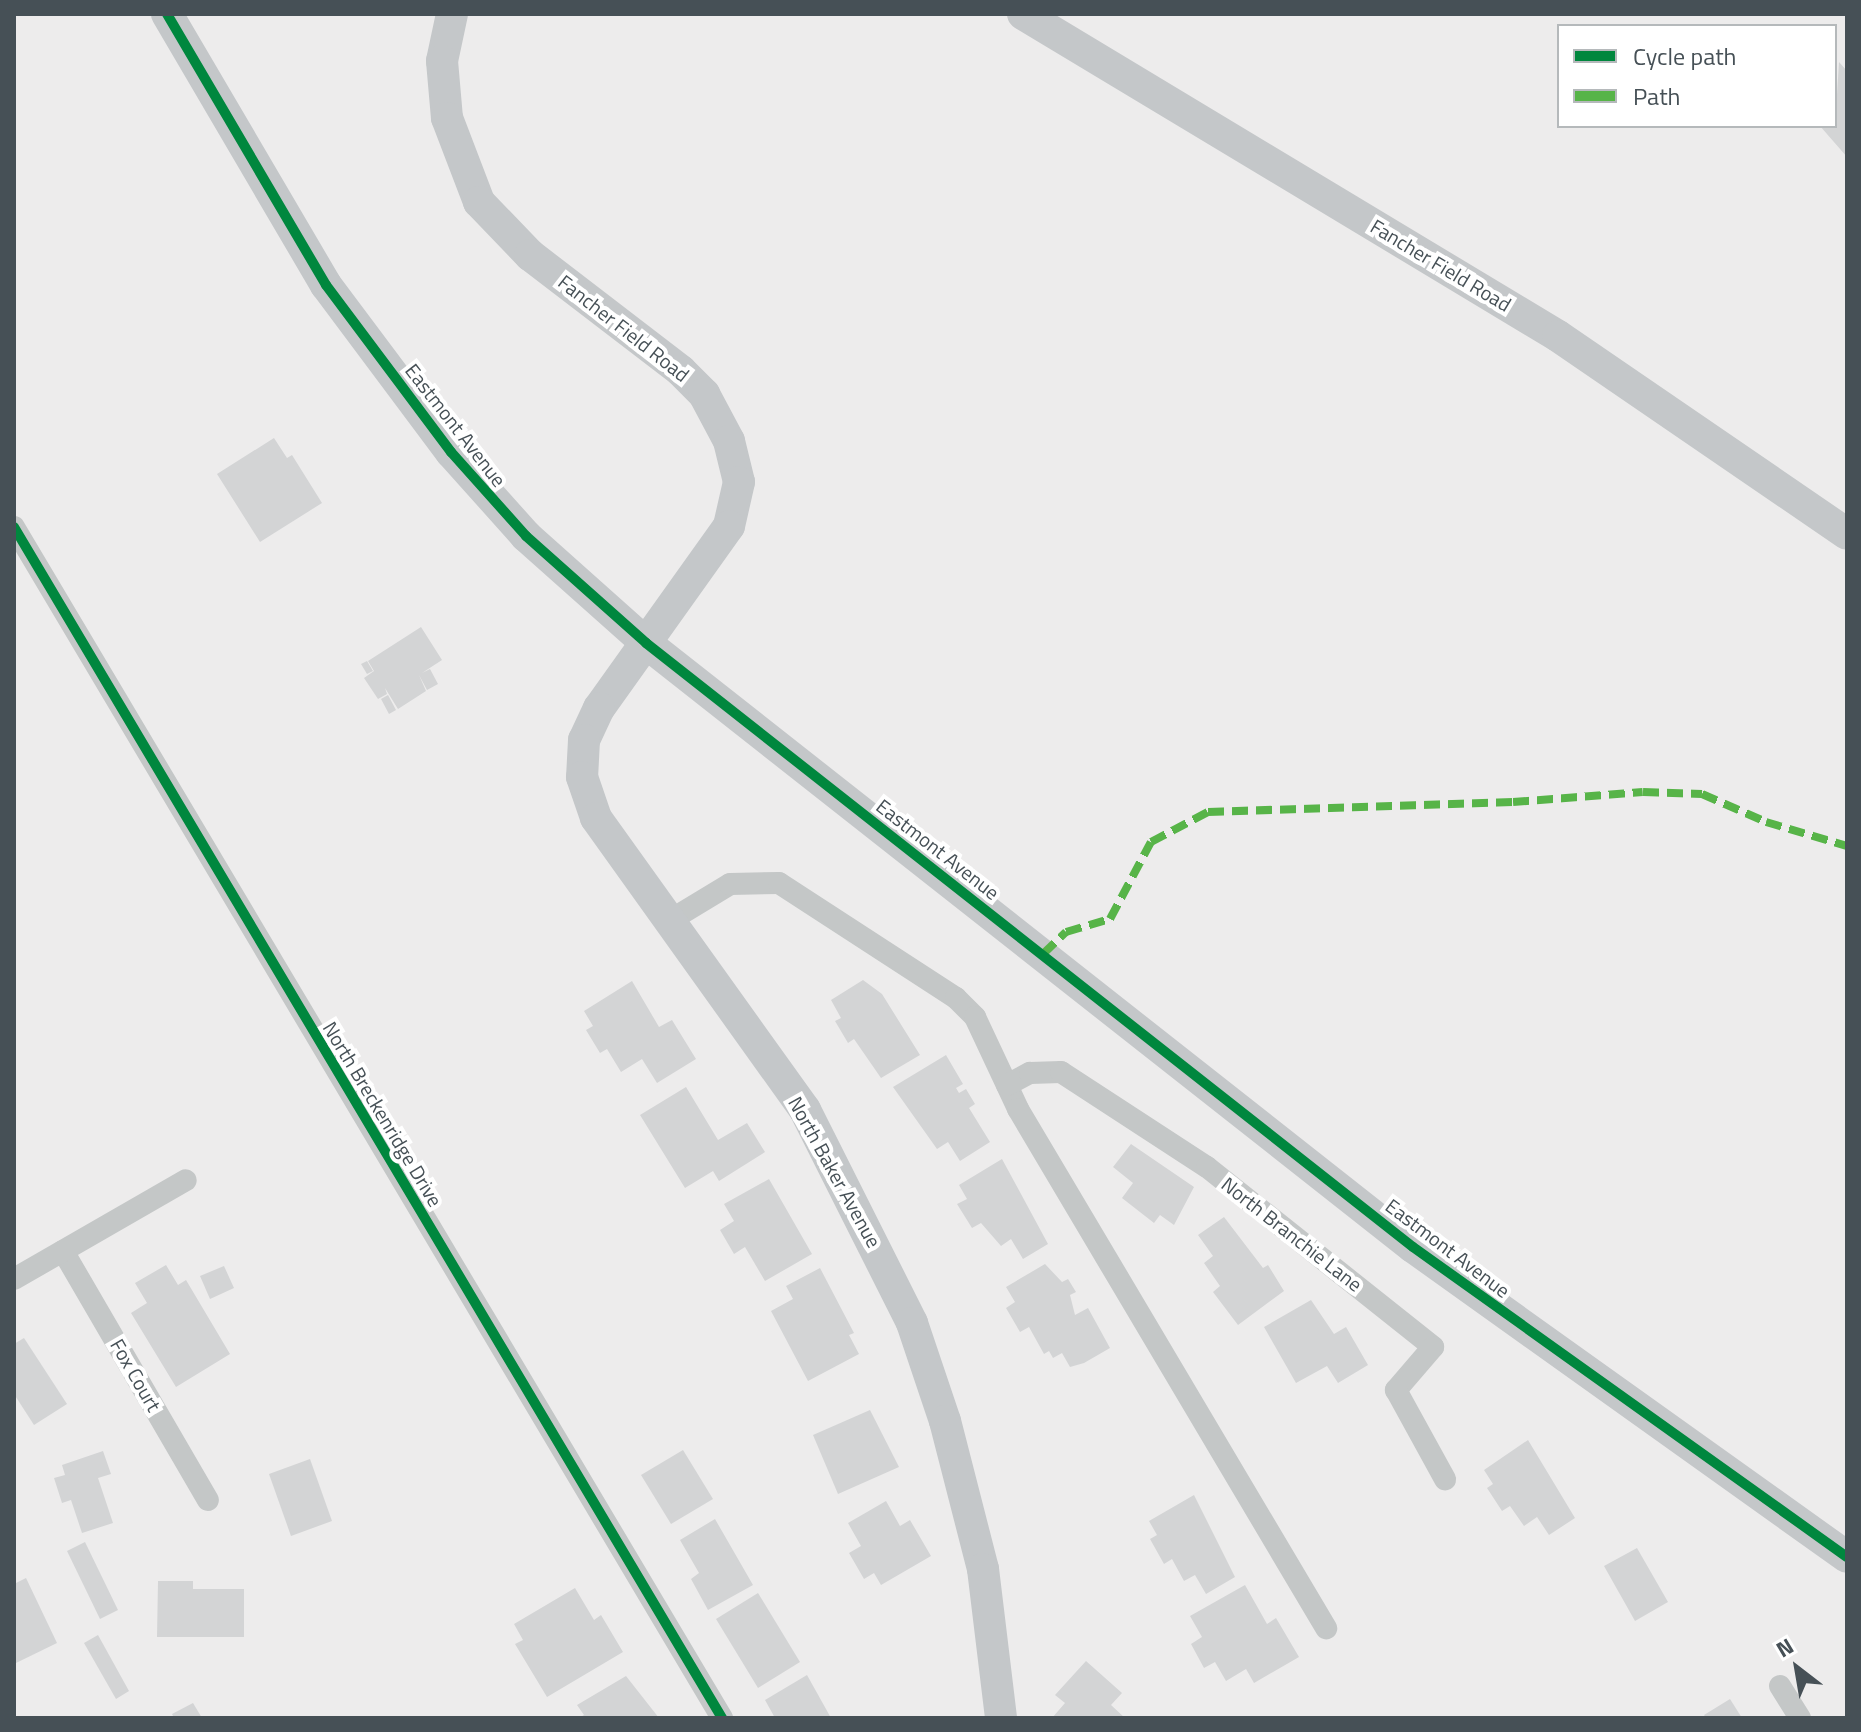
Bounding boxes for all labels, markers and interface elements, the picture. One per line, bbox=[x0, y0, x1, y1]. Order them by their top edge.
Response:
legend bbox=[1557, 24, 1837, 128]
text: Cycle path bbox=[1633, 38, 1736, 74]
text: Path bbox=[1633, 78, 1680, 114]
street label: Fancher Field Road bbox=[1367, 214, 1515, 316]
street label: Fancher Field Road bbox=[554, 269, 694, 387]
street label: Eastmont Avenue bbox=[401, 359, 511, 491]
street label: Eastmont Avenue bbox=[872, 794, 1004, 904]
street label: North Breckenridge Drive bbox=[318, 1017, 448, 1211]
street label: North Baker Avenue bbox=[784, 1092, 886, 1252]
street label: North Branchie Lane bbox=[1217, 1172, 1367, 1296]
street label: Eastmont Avenue bbox=[1381, 1193, 1515, 1303]
street label: Fox Court bbox=[106, 1334, 166, 1416]
north arrow bbox=[1757, 1628, 1837, 1708]
text: N bbox=[1769, 1629, 1800, 1666]

